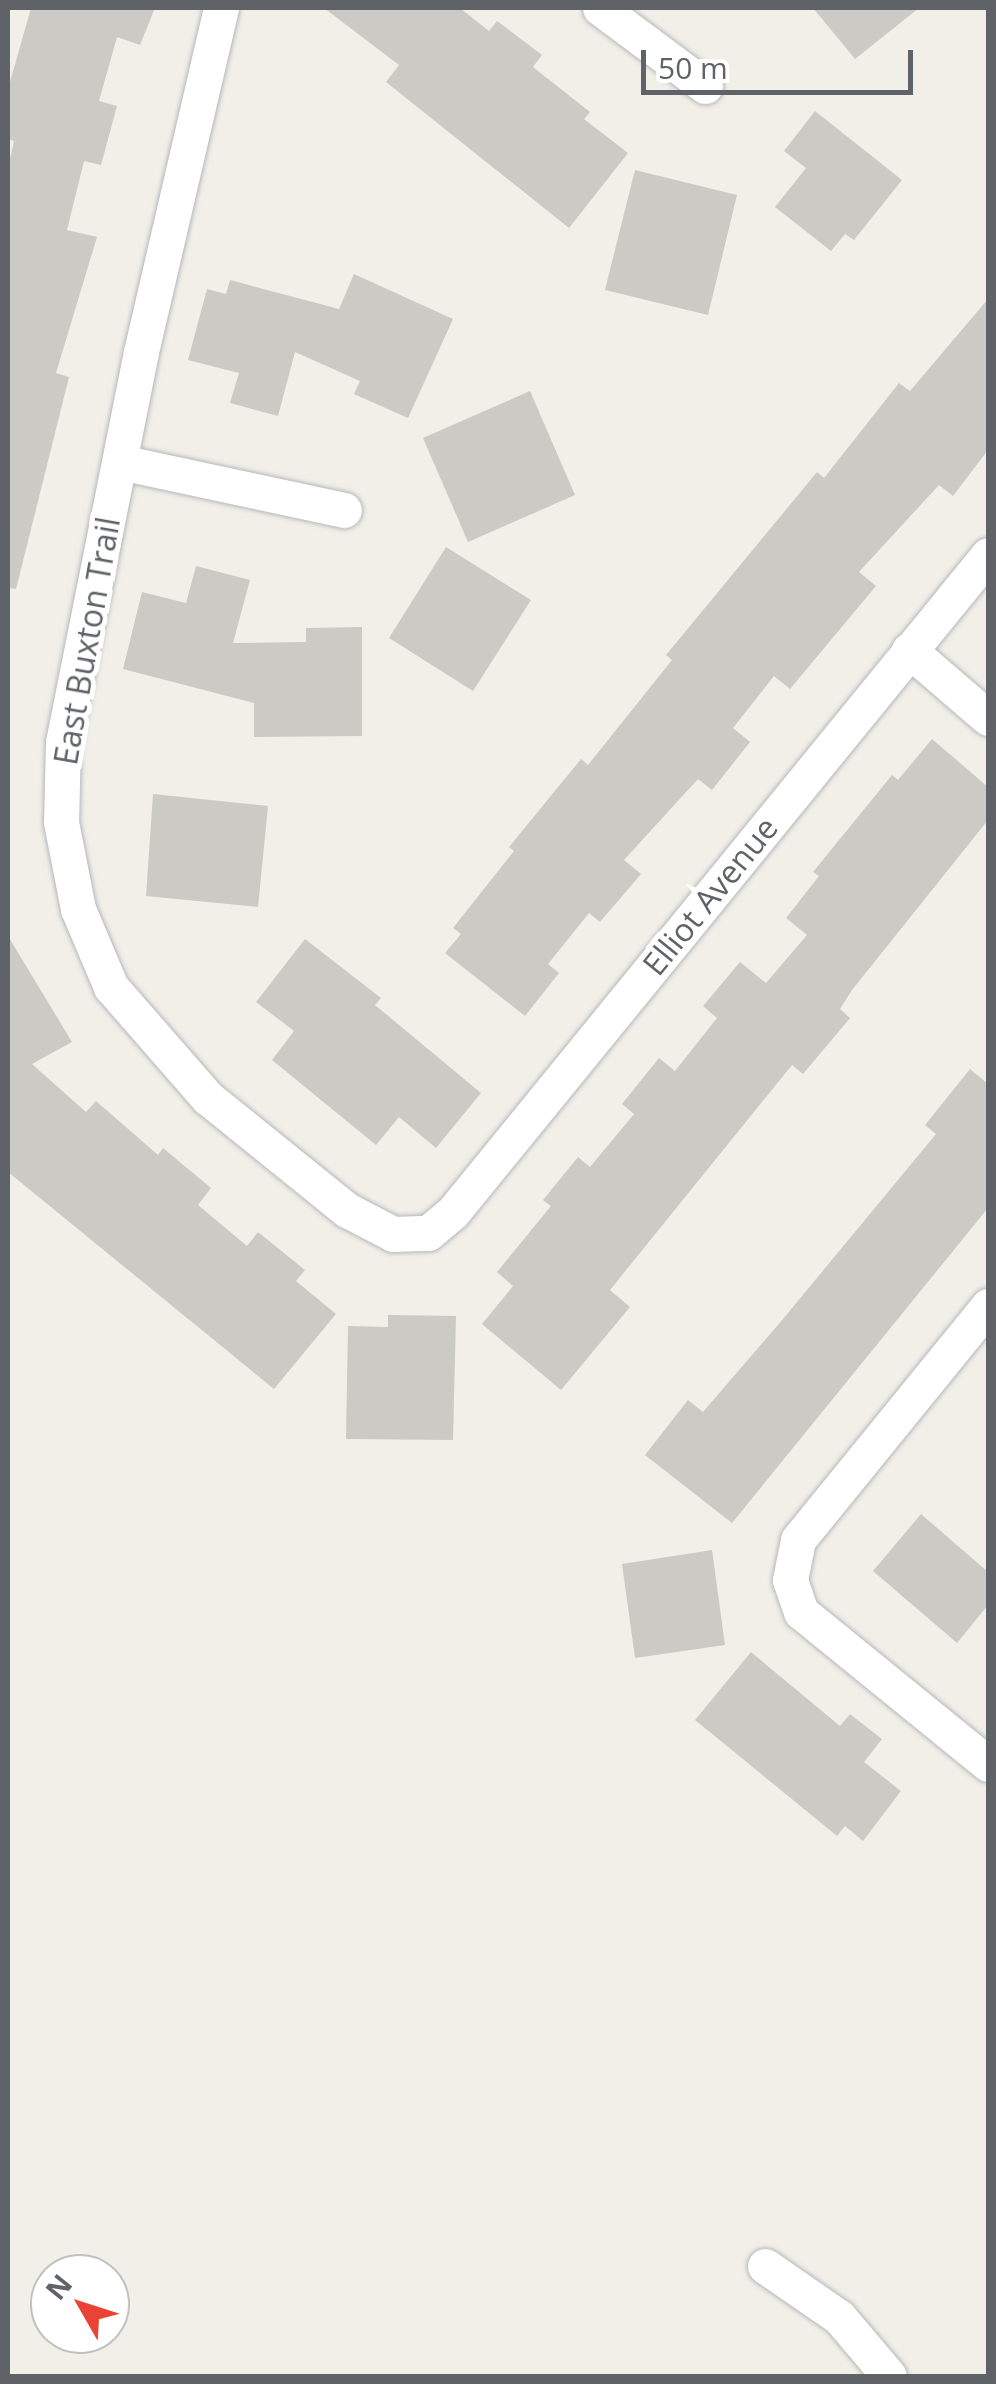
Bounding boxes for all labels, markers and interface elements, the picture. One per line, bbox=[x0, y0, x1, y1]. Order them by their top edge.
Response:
scale bar bbox=[646, 30, 918, 92]
text: 50 m bbox=[658, 47, 728, 88]
street label: East Buxton Trail bbox=[46, 514, 128, 768]
street label: Elliot Avenue bbox=[635, 809, 785, 983]
north arrow bbox=[30, 2254, 130, 2354]
text: N bbox=[36, 2266, 80, 2307]

